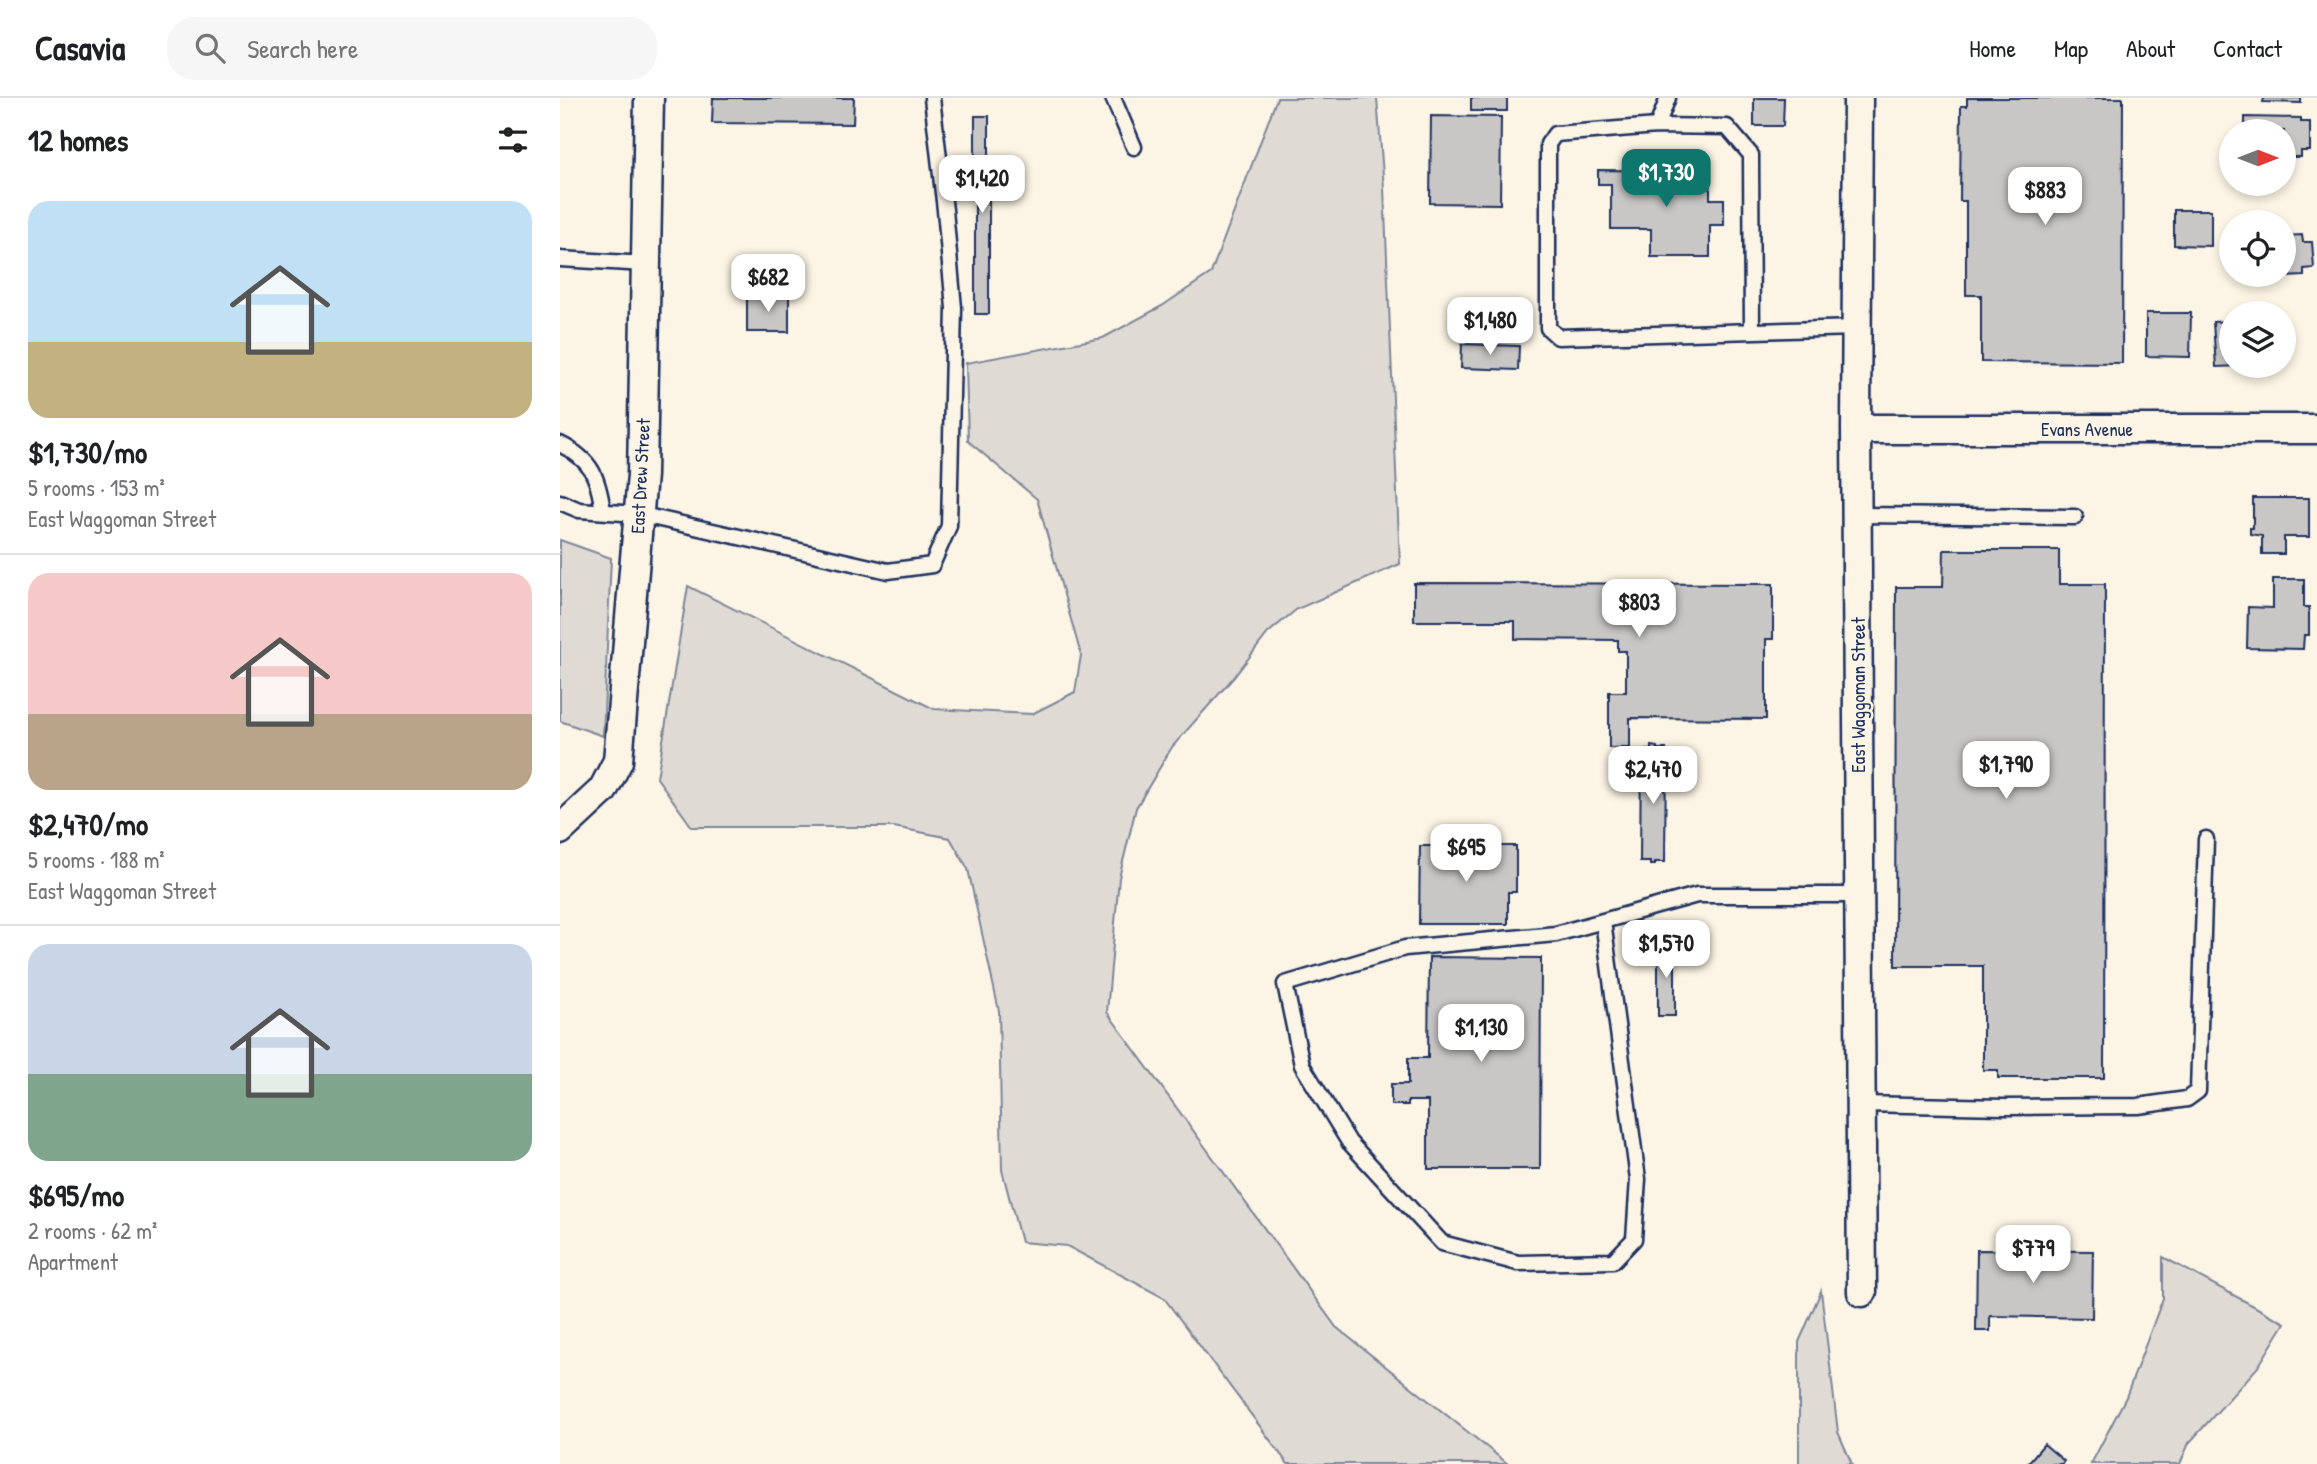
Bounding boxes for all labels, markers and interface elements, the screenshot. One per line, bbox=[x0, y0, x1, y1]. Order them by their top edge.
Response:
search box bbox=[167, 17, 657, 80]
text: Casavia bbox=[35, 26, 125, 70]
icon: search bbox=[191, 29, 229, 67]
text: Search here bbox=[247, 31, 358, 66]
text: Home bbox=[1969, 32, 2016, 64]
text: Map bbox=[2054, 32, 2088, 64]
text: About bbox=[2126, 32, 2175, 64]
text: Contact bbox=[2213, 32, 2282, 64]
north arrow bbox=[2219, 119, 2296, 196]
map controls bbox=[2219, 119, 2296, 378]
text: 12 homes bbox=[28, 120, 128, 160]
icon: filters bbox=[494, 121, 532, 159]
pin: $1,730 bbox=[1609, 150, 1723, 209]
pin: $1,420 bbox=[925, 156, 1039, 215]
text: $1,730 bbox=[1638, 156, 1694, 187]
text: $1,420 bbox=[955, 162, 1009, 193]
pin: $883 bbox=[2004, 167, 2086, 227]
text: $883 bbox=[2024, 174, 2066, 205]
button: locate bbox=[2219, 210, 2296, 287]
icon: home bbox=[217, 247, 343, 373]
pin: $682 bbox=[727, 254, 809, 314]
text: $682 bbox=[747, 261, 789, 292]
pin: $1,480 bbox=[1433, 298, 1547, 357]
button: layers bbox=[2219, 301, 2296, 378]
text: $1,480 bbox=[1463, 304, 1517, 335]
street label: Evans Avenue bbox=[2041, 416, 2133, 442]
street label: East Drew Street bbox=[624, 417, 656, 534]
text: $1,730/mo bbox=[28, 432, 147, 472]
text: 5 rooms · 153 m² bbox=[28, 472, 165, 503]
text: East Waggoman Street bbox=[28, 503, 216, 534]
pin: $803 bbox=[1598, 580, 1680, 639]
text: $803 bbox=[1618, 586, 1660, 617]
street label: East Waggoman Street bbox=[1845, 617, 1871, 773]
icon: home bbox=[217, 619, 343, 745]
pin: $1,790 bbox=[1949, 742, 2063, 801]
pin: $2,470 bbox=[1596, 746, 1710, 806]
text: $1,790 bbox=[1979, 748, 2033, 779]
text: $2,470 bbox=[1624, 753, 1682, 784]
text: $2,470/mo bbox=[28, 804, 148, 844]
pin: $695 bbox=[1425, 824, 1507, 884]
text: $695 bbox=[1446, 831, 1486, 862]
text: 5 rooms · 188 m² bbox=[28, 844, 165, 875]
text: East Waggoman Street bbox=[28, 875, 216, 906]
pin: $1,570 bbox=[1609, 920, 1723, 980]
text: $1,570 bbox=[1638, 927, 1694, 958]
icon: home bbox=[217, 990, 343, 1116]
pin: $1,130 bbox=[1424, 1004, 1538, 1064]
text: $1,130 bbox=[1454, 1011, 1508, 1042]
text: $695/mo bbox=[28, 1175, 124, 1215]
text: 2 rooms · 62 m² bbox=[28, 1215, 157, 1246]
pin: $779 bbox=[1992, 1226, 2074, 1285]
text: $779 bbox=[2012, 1232, 2054, 1263]
text: Apartment bbox=[28, 1246, 118, 1277]

